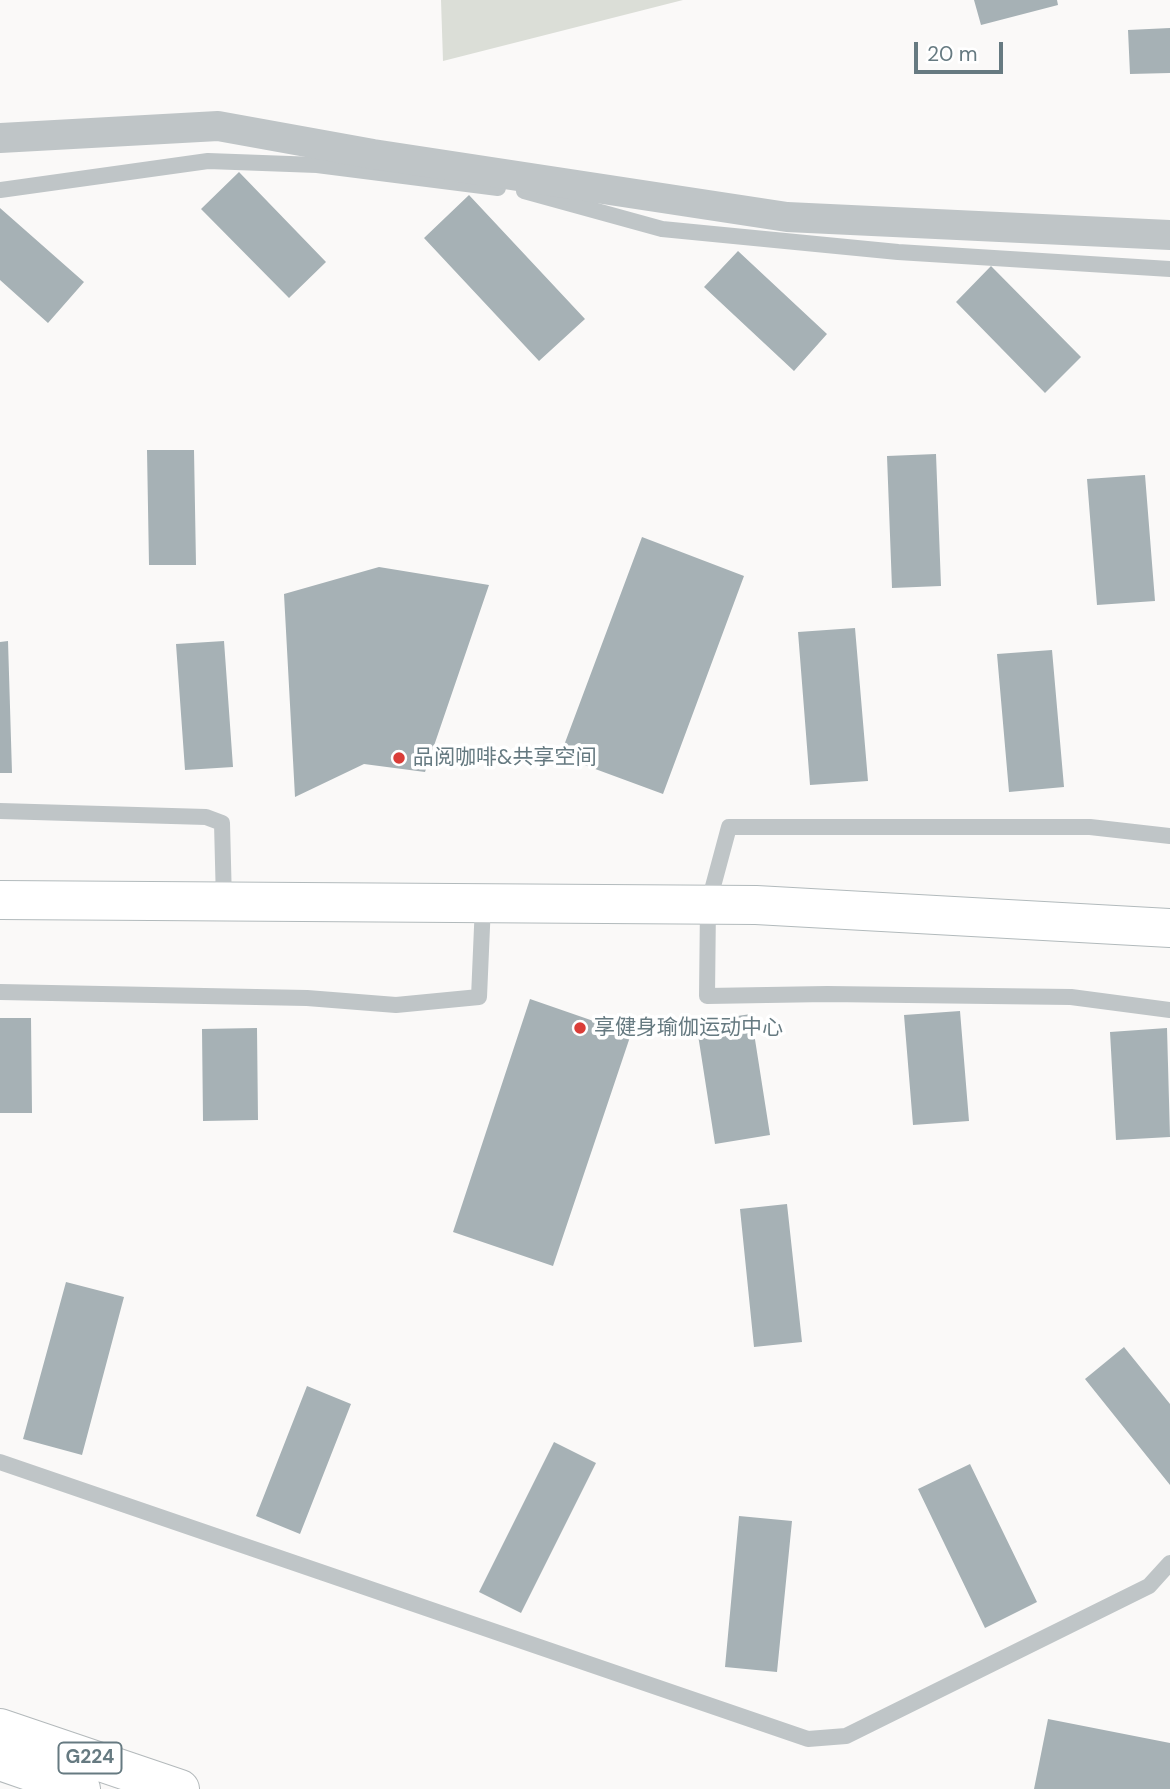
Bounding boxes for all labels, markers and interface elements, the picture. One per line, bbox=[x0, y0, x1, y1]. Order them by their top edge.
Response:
scale bar bbox=[918, 28, 1007, 72]
text: 20 m bbox=[927, 40, 978, 68]
place label: 品阅咖啡&共享空间 bbox=[413, 745, 596, 771]
marker: 品阅咖啡&共享空间 bbox=[391, 750, 407, 766]
place label: 享健身瑜伽运动中心 bbox=[594, 1015, 783, 1041]
marker: 享健身瑜伽运动中心 bbox=[572, 1020, 588, 1036]
road number: G224 bbox=[58, 1742, 122, 1774]

